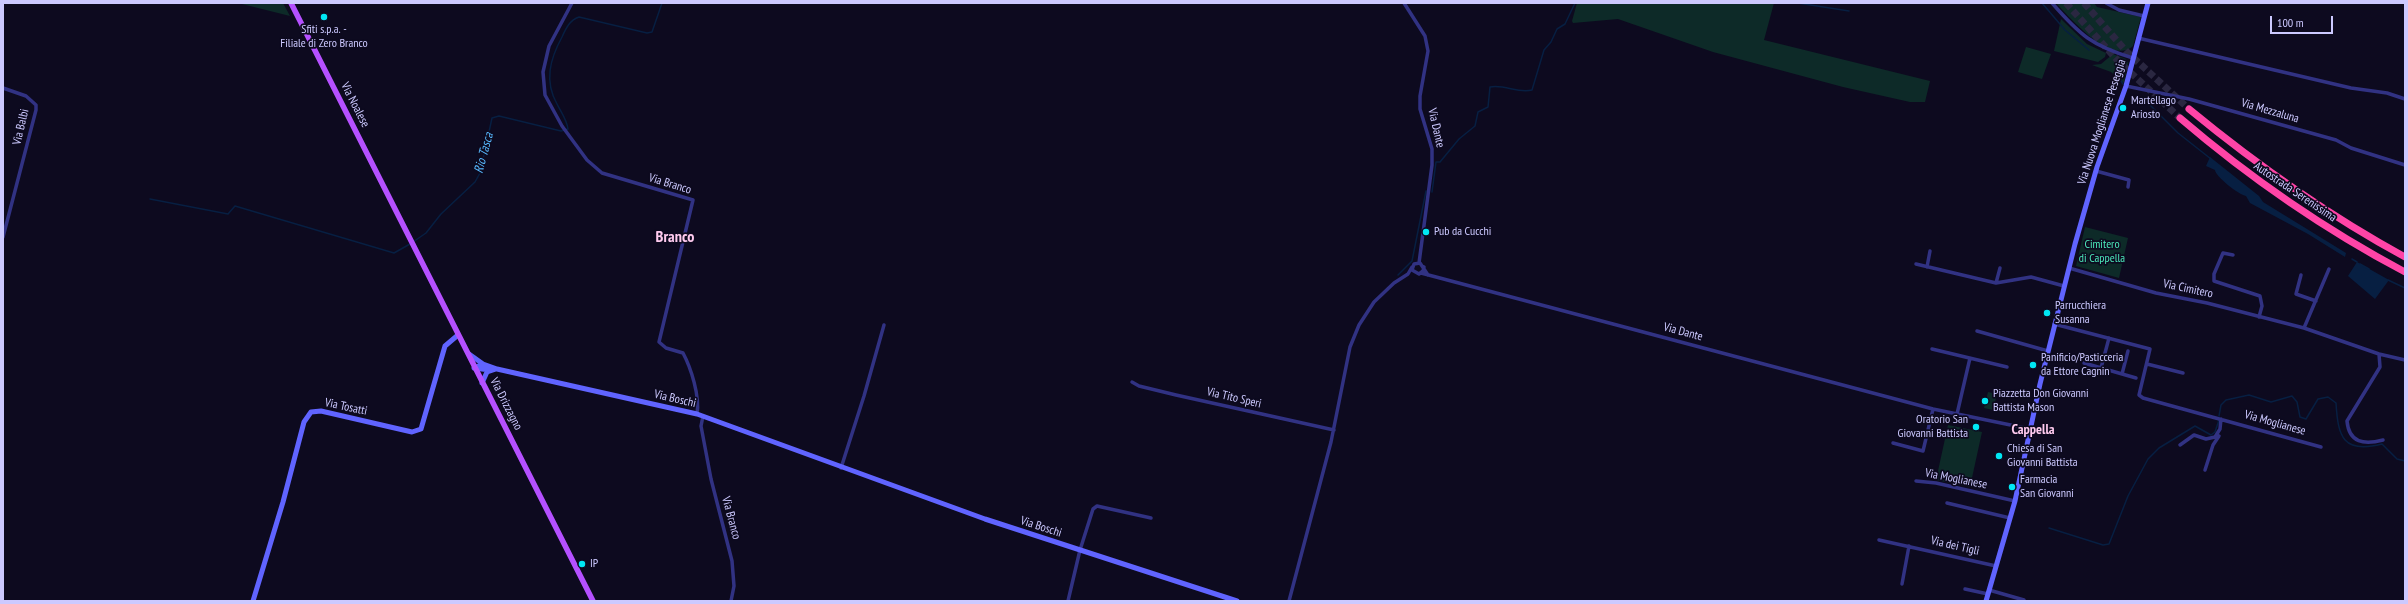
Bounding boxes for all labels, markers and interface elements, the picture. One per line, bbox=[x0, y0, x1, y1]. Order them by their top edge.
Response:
scale bar bbox=[2272, 8, 2335, 34]
marker: Sfiti s.p.a. - Filiale di Zero Branco bbox=[319, 12, 329, 22]
text: 100 m bbox=[2277, 15, 2304, 30]
place label: Sfiti s.p.a. - Filiale di Zero Branco bbox=[280, 23, 368, 51]
street label: Via Nuova Moglianese Peseggia bbox=[2075, 58, 2129, 186]
street label: Via Noalese bbox=[338, 80, 372, 130]
place label: Martellago Ariosto bbox=[2131, 94, 2176, 122]
street label: Via Mezzaluna bbox=[2239, 96, 2301, 126]
marker: Martellago Ariosto bbox=[2118, 103, 2128, 113]
street label: Via Dante bbox=[1424, 107, 1448, 149]
street label: Via Balbi bbox=[10, 108, 32, 146]
water label: Rio Tasca bbox=[471, 131, 497, 175]
street label: Autostrada Serenissima bbox=[2251, 159, 2339, 225]
street label: Via Branco bbox=[647, 171, 693, 197]
place label: Pub da Cucchi bbox=[1434, 225, 1491, 239]
district label: Branco bbox=[656, 227, 694, 247]
marker: Pub da Cucchi bbox=[1421, 227, 1431, 237]
park label: Cimitero di Cappella bbox=[2079, 238, 2125, 266]
street label: Via Cimitero bbox=[2162, 277, 2214, 301]
place label: Parrucchiera Susanna bbox=[2055, 299, 2106, 327]
marker: Parrucchiera Susanna bbox=[2042, 308, 2052, 318]
street label: Via Dante bbox=[1662, 320, 1704, 344]
place label: Panificio/Pasticceria da Ettore Cagnin bbox=[2041, 351, 2123, 379]
marker: Panificio/Pasticceria da Ettore Cagnin bbox=[2028, 360, 2038, 370]
street label: Via Drizzagno bbox=[487, 375, 525, 433]
street label: Via Tito Speri bbox=[1205, 385, 1263, 411]
street label: Via Boschi bbox=[653, 387, 697, 411]
place label: Piazzetta Don Giovanni Battista Mason bbox=[1993, 387, 2089, 415]
street label: Via Tosatti bbox=[324, 396, 368, 418]
marker: Piazzetta Don Giovanni Battista Mason bbox=[1980, 396, 1990, 406]
street label: Via Moglianese bbox=[2243, 407, 2307, 439]
place label: Oratorio San Giovanni Battista bbox=[1897, 413, 1968, 441]
marker: Oratorio San Giovanni Battista bbox=[1971, 422, 1981, 432]
district label: Cappella bbox=[2011, 422, 2055, 438]
place label: Chiesa di San Giovanni Battista bbox=[2007, 442, 2078, 470]
marker: Chiesa di San Giovanni Battista bbox=[1994, 451, 2004, 461]
street label: Via Moglianese bbox=[1924, 466, 1988, 492]
place label: Farmacia San Giovanni bbox=[2020, 473, 2074, 501]
marker: Farmacia San Giovanni bbox=[2007, 482, 2017, 492]
street label: Via Branco bbox=[718, 495, 744, 541]
street label: Via Boschi bbox=[1019, 514, 1063, 540]
street label: Via dei Tigli bbox=[1929, 533, 1981, 559]
place label: IP bbox=[590, 557, 598, 571]
marker: IP bbox=[577, 559, 587, 569]

